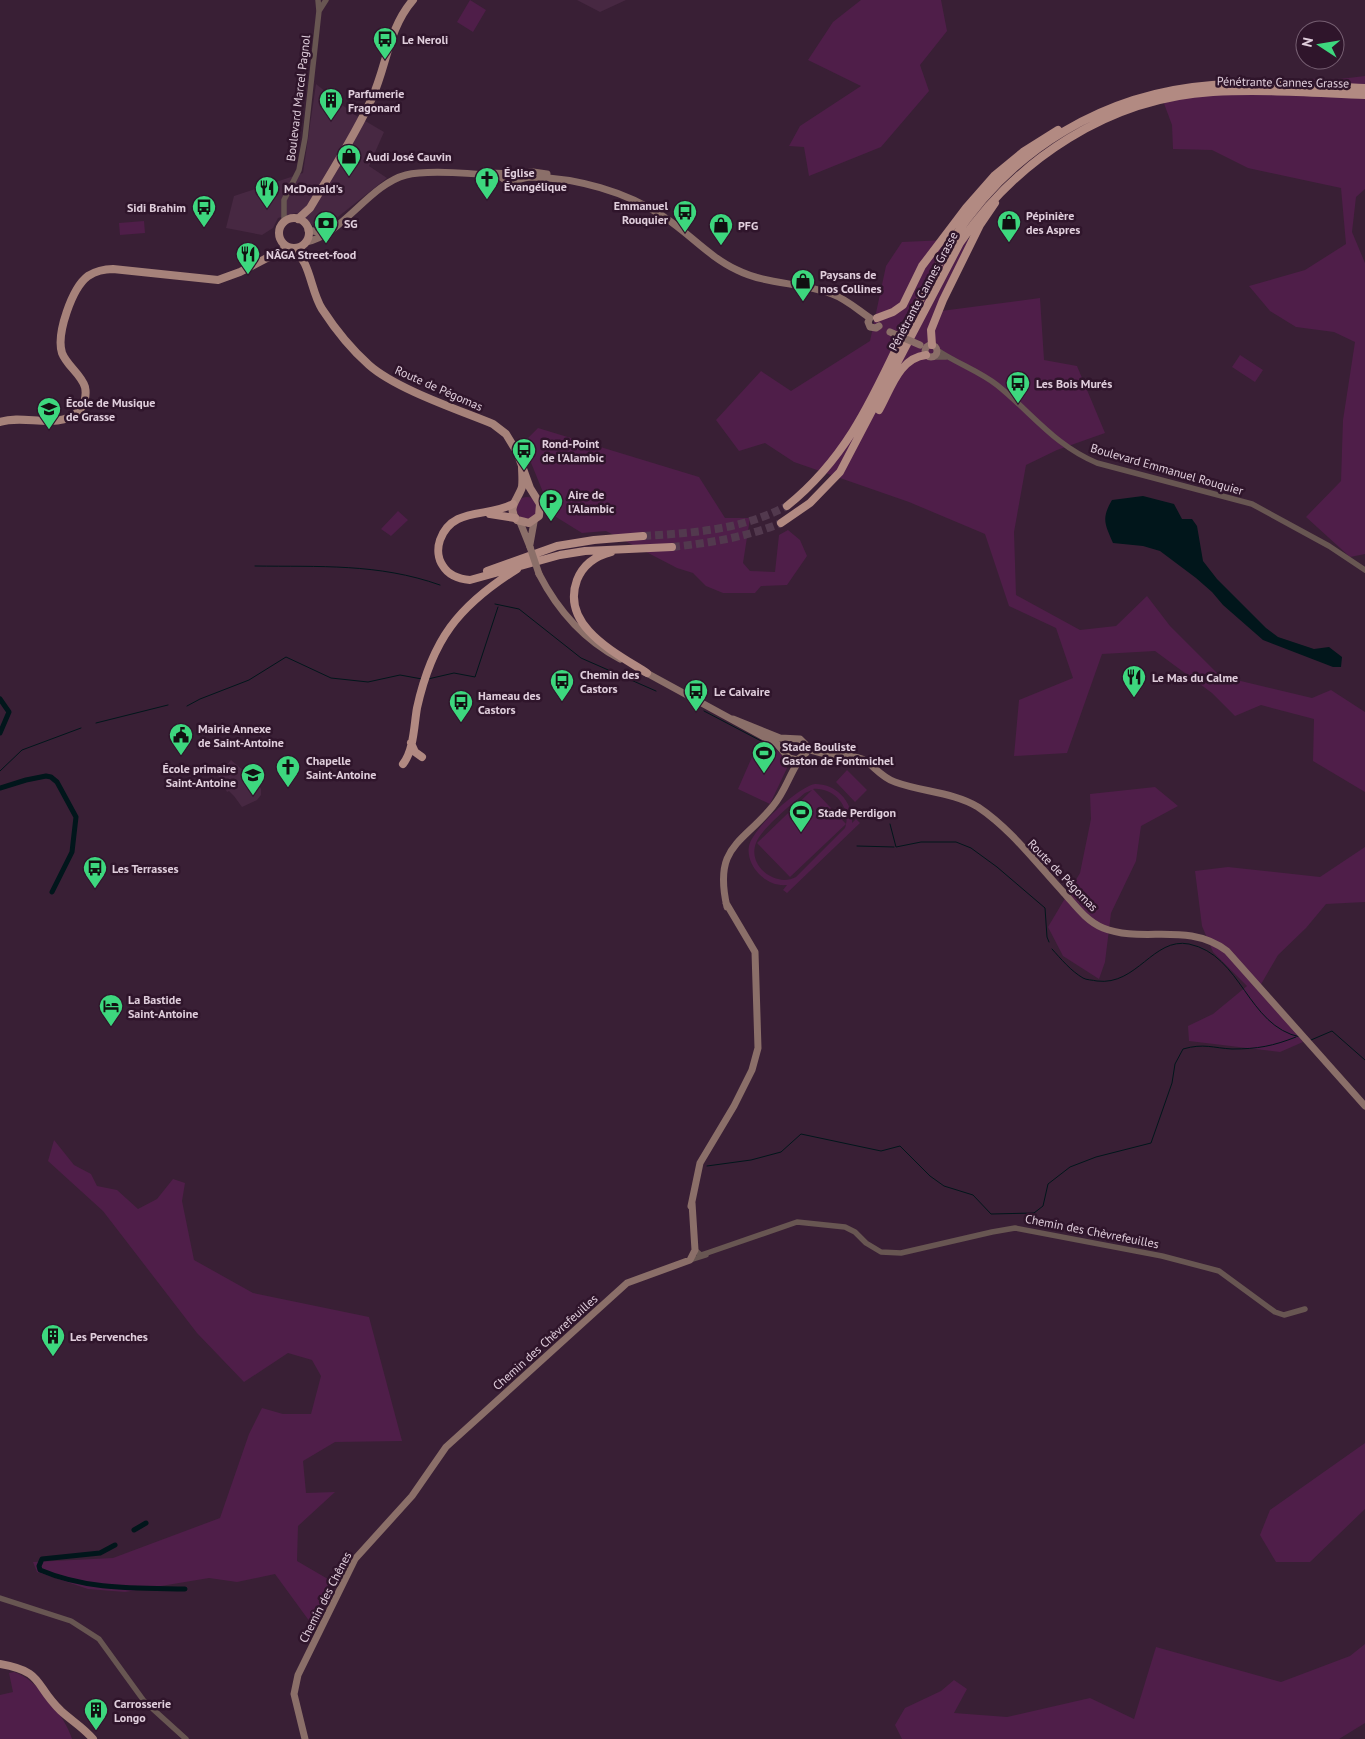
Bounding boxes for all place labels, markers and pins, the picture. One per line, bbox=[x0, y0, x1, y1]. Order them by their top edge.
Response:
bus stop icon: Le Neroli bbox=[372, 26, 398, 60]
place label: Le Neroli bbox=[402, 32, 448, 47]
place label: Parfumerie Fragonard bbox=[348, 86, 404, 115]
building icon: Parfumerie Fragonard bbox=[318, 87, 344, 121]
shop icon: Audi José Cauvin bbox=[336, 143, 362, 177]
place label: Audi José Cauvin bbox=[366, 149, 451, 164]
place label: Église Évangélique bbox=[504, 165, 567, 194]
church icon: Église Évangélique bbox=[474, 166, 500, 200]
restaurant icon: McDonald's bbox=[254, 175, 280, 209]
place label: McDonald's bbox=[284, 181, 343, 196]
bus stop icon: Sidi Brahim bbox=[191, 194, 217, 228]
place label: Emmanuel Rouquier bbox=[614, 198, 669, 227]
bus stop icon: Emmanuel Rouquier bbox=[672, 199, 698, 233]
place label: Sidi Brahim bbox=[127, 200, 186, 215]
place label: Pépinière des Aspres bbox=[1026, 208, 1080, 237]
shop icon: Pépinière des Aspres bbox=[996, 209, 1022, 243]
bank icon: SG bbox=[313, 210, 339, 244]
shop icon: PFG bbox=[708, 212, 734, 246]
place label: SG bbox=[344, 216, 358, 231]
place label: PFG bbox=[738, 218, 758, 233]
restaurant icon: NÂGA Street-food bbox=[235, 241, 261, 275]
place label: NÂGA Street-food bbox=[266, 247, 356, 262]
place label: Paysans de nos Collines bbox=[820, 267, 882, 296]
shop icon: Paysans de nos Collines bbox=[790, 268, 816, 302]
bus stop icon: Les Bois Murés bbox=[1005, 370, 1031, 404]
place label: Les Bois Murés bbox=[1036, 376, 1112, 391]
place label: École de Musique de Grasse bbox=[66, 395, 155, 424]
school or university icon: École de Musique de Grasse bbox=[36, 396, 62, 430]
place label: Rond-Point de l'Alambic bbox=[542, 436, 604, 465]
bus stop icon: Rond-Point de l'Alambic bbox=[511, 437, 537, 471]
place label: Aire de l'Alambic bbox=[568, 487, 614, 516]
parking icon: Aire de l'Alambic bbox=[538, 488, 564, 522]
restaurant icon: Le Mas du Calme bbox=[1121, 664, 1147, 698]
place label: Chemin des Castors bbox=[580, 667, 639, 696]
bus stop icon: Chemin des Castors bbox=[549, 668, 575, 702]
place label: Le Mas du Calme bbox=[1152, 670, 1238, 685]
bus stop icon: Le Calvaire bbox=[683, 678, 709, 712]
place label: Le Calvaire bbox=[714, 684, 770, 699]
place label: Hameau des Castors bbox=[478, 688, 541, 717]
bus stop icon: Hameau des Castors bbox=[448, 689, 474, 723]
place label: Mairie Annexe de Saint-Antoine bbox=[198, 721, 284, 750]
public building icon: Mairie Annexe de Saint-Antoine bbox=[168, 722, 194, 756]
place label: Stade Bouliste Gaston de Fontmichel bbox=[782, 739, 894, 768]
sports icon: Stade Bouliste Gaston de Fontmichel bbox=[751, 740, 777, 774]
place label: Chapelle Saint-Antoine bbox=[306, 753, 376, 782]
church icon: Chapelle Saint-Antoine bbox=[275, 754, 301, 788]
place label: École primaire Saint-Antoine bbox=[163, 761, 236, 790]
school or university icon: École primaire Saint-Antoine bbox=[240, 762, 266, 796]
sports icon: Stade Perdigon bbox=[788, 799, 814, 833]
place label: Stade Perdigon bbox=[818, 805, 896, 820]
bus stop icon: Les Terrasses bbox=[82, 855, 108, 889]
place label: Les Terrasses bbox=[112, 861, 179, 876]
place label: La Bastide Saint-Antoine bbox=[128, 992, 198, 1021]
hotel icon: La Bastide Saint-Antoine bbox=[98, 993, 124, 1027]
building icon: Les Pervenches bbox=[40, 1323, 66, 1357]
place label: Les Pervenches bbox=[70, 1329, 148, 1344]
place label: Carrosserie Longo bbox=[114, 1696, 171, 1725]
building icon: Carrosserie Longo bbox=[83, 1697, 109, 1731]

